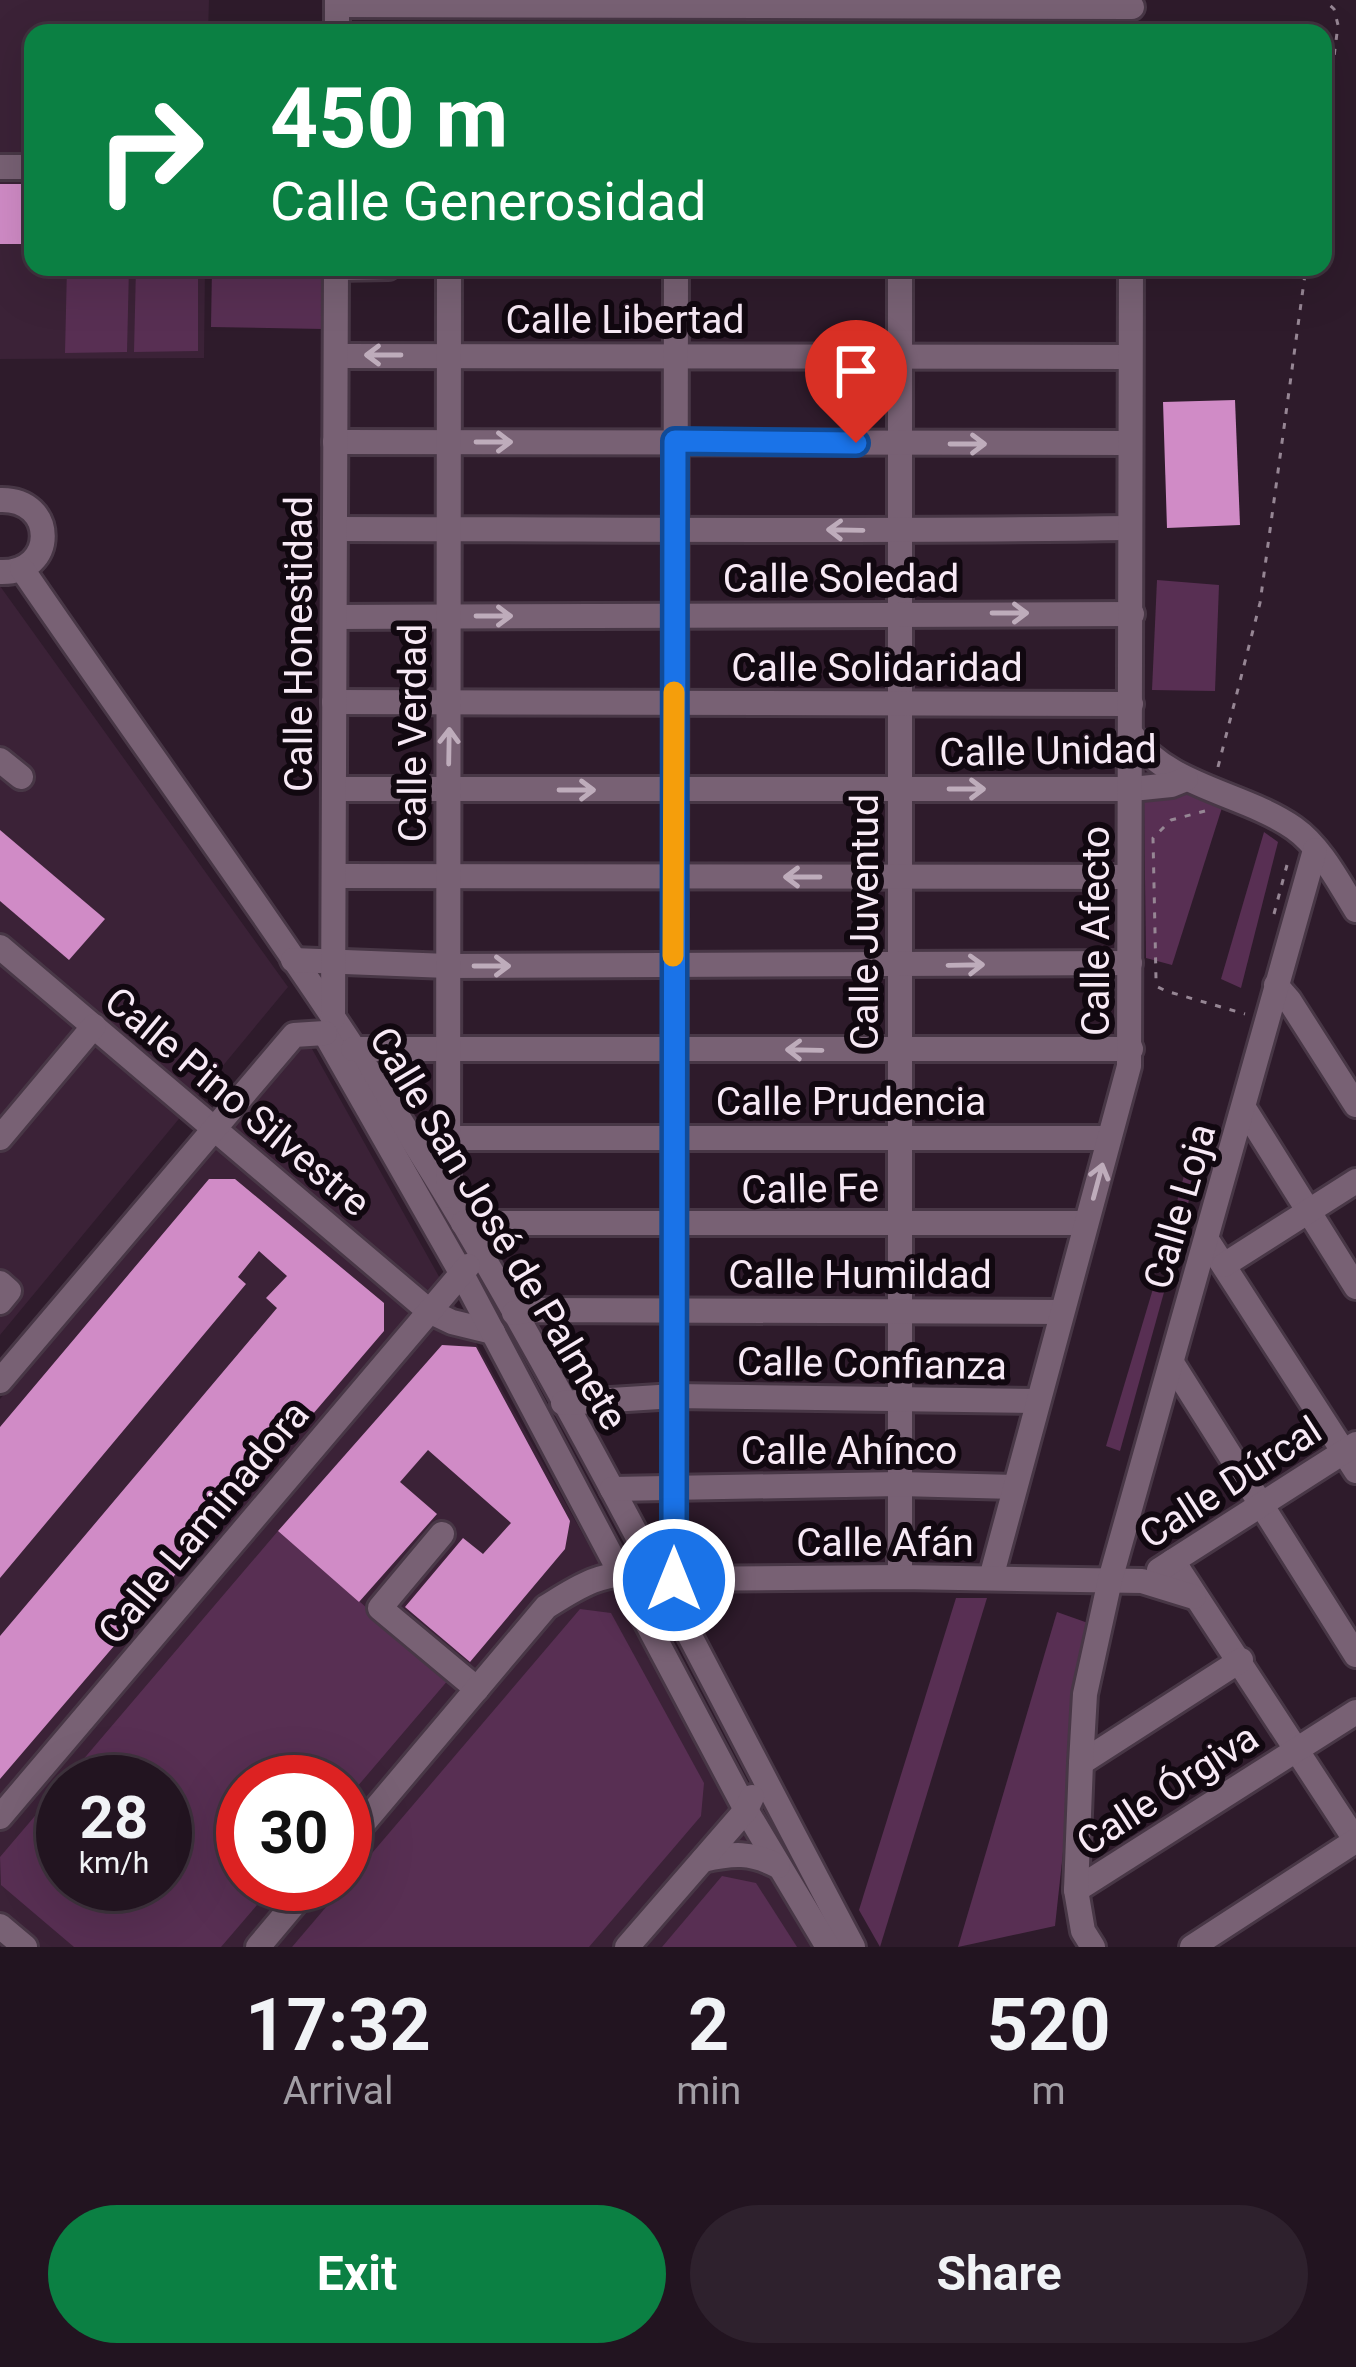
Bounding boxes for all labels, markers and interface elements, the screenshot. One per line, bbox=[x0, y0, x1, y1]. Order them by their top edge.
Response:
text: 450 m bbox=[270, 69, 508, 168]
icon: right bbox=[72, 72, 228, 228]
text: Calle Generosidad bbox=[270, 170, 707, 233]
street label: Calle Libertad bbox=[505, 297, 745, 343]
pin bbox=[805, 320, 907, 443]
icon: arrive bbox=[823, 338, 889, 404]
one-way arrow bbox=[364, 344, 403, 367]
one-way arrow bbox=[474, 431, 513, 453]
one-way arrow bbox=[948, 433, 987, 455]
street label: Calle Honestidad bbox=[276, 496, 322, 792]
one-way arrow bbox=[826, 519, 865, 542]
street label: Calle Soledad bbox=[723, 556, 959, 602]
one-way arrow bbox=[990, 602, 1029, 625]
one-way arrow bbox=[474, 604, 513, 627]
street label: Calle Verdad bbox=[390, 624, 436, 842]
street label: Calle Solidaridad bbox=[731, 645, 1023, 691]
street label: Calle Unidad bbox=[939, 726, 1157, 776]
one-way arrow bbox=[438, 727, 460, 766]
one-way arrow bbox=[947, 777, 986, 800]
one-way arrow bbox=[557, 779, 596, 801]
street label: Calle Juventud bbox=[842, 794, 888, 1050]
street label: Calle Afecto bbox=[1073, 826, 1119, 1036]
one-way arrow bbox=[783, 866, 822, 888]
one-way arrow bbox=[946, 954, 985, 976]
one-way arrow bbox=[472, 955, 511, 977]
street label: Calle Pino Silvestre bbox=[96, 978, 379, 1226]
street label: Calle San José de Palmete bbox=[360, 1019, 637, 1438]
one-way arrow bbox=[785, 1039, 824, 1061]
street label: Calle Prudencia bbox=[716, 1079, 986, 1125]
street label: Calle Loja bbox=[1134, 1118, 1225, 1294]
one-way arrow bbox=[1088, 1162, 1110, 1200]
street label: Calle Fe bbox=[741, 1165, 879, 1213]
street label: Calle Humildad bbox=[728, 1252, 992, 1298]
street label: Calle Confianza bbox=[737, 1339, 1007, 1389]
street label: Calle Laminadora bbox=[89, 1392, 319, 1653]
street label: Calle Dúrcal bbox=[1131, 1407, 1330, 1558]
street label: Calle Ahínco bbox=[741, 1428, 957, 1474]
position arrow bbox=[611, 1517, 737, 1643]
street label: Calle Afán bbox=[796, 1520, 974, 1566]
street label: Calle Órgiva bbox=[1068, 1714, 1267, 1865]
speed limit sign: 30 bbox=[216, 1755, 372, 1911]
text: 28 bbox=[80, 1782, 148, 1853]
text: km/h bbox=[79, 1845, 149, 1880]
text: 17:32 bbox=[245, 1983, 431, 2068]
text: 2 bbox=[688, 1983, 729, 2068]
text: 520 bbox=[987, 1983, 1111, 2068]
text: Arrival bbox=[283, 2068, 393, 2114]
text: min bbox=[676, 2068, 741, 2114]
text: m bbox=[1032, 2068, 1066, 2114]
button: Exit bbox=[48, 2205, 666, 2343]
button: Share bbox=[690, 2205, 1308, 2343]

